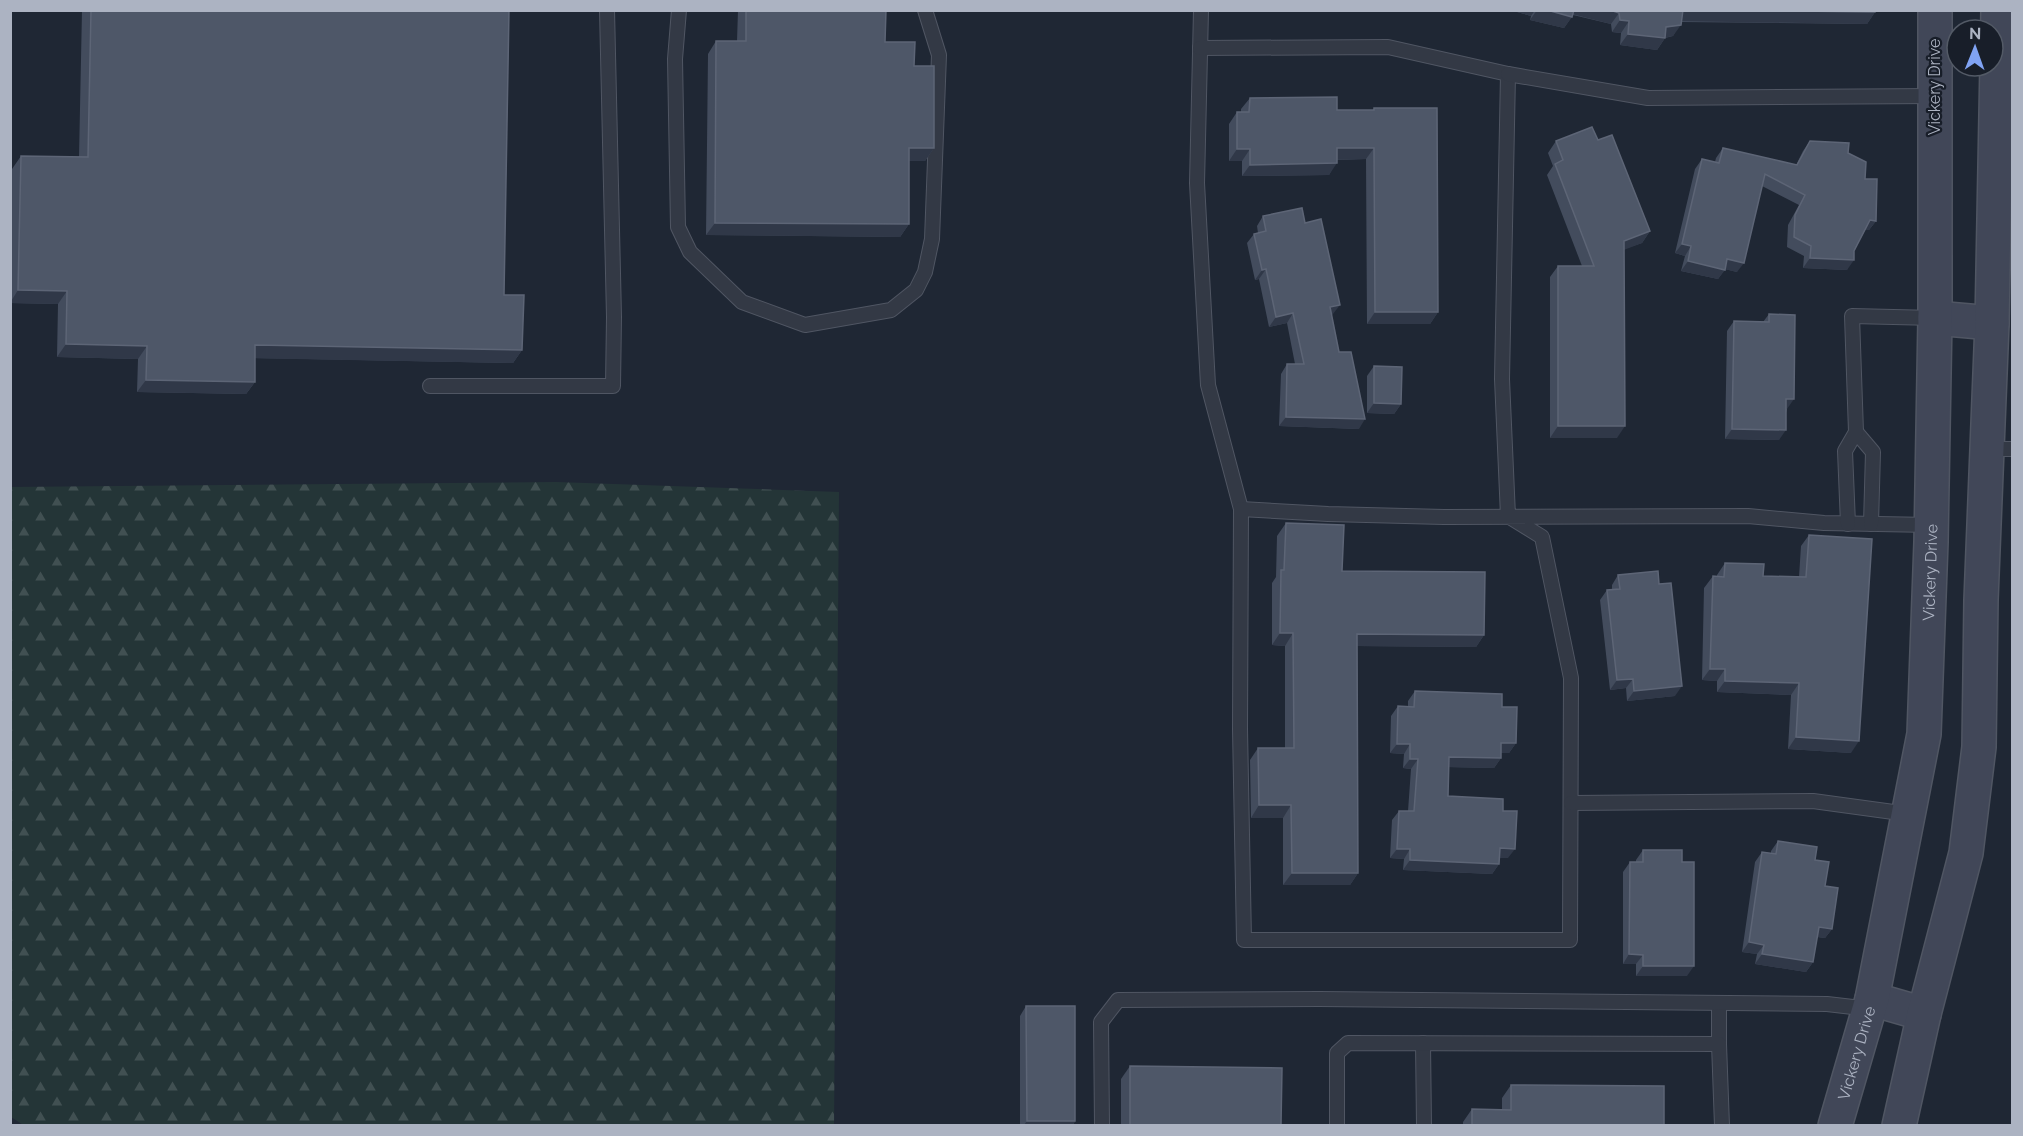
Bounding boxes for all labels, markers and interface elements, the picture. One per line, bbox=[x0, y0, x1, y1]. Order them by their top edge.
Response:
north arrow bbox=[1945, 18, 2005, 78]
text: N bbox=[1969, 24, 1982, 43]
street label: Vickery Drive bbox=[1925, 39, 1944, 135]
street label: Vickery Drive bbox=[1919, 524, 1941, 621]
street label: Vickery Drive bbox=[1834, 1004, 1879, 1102]

